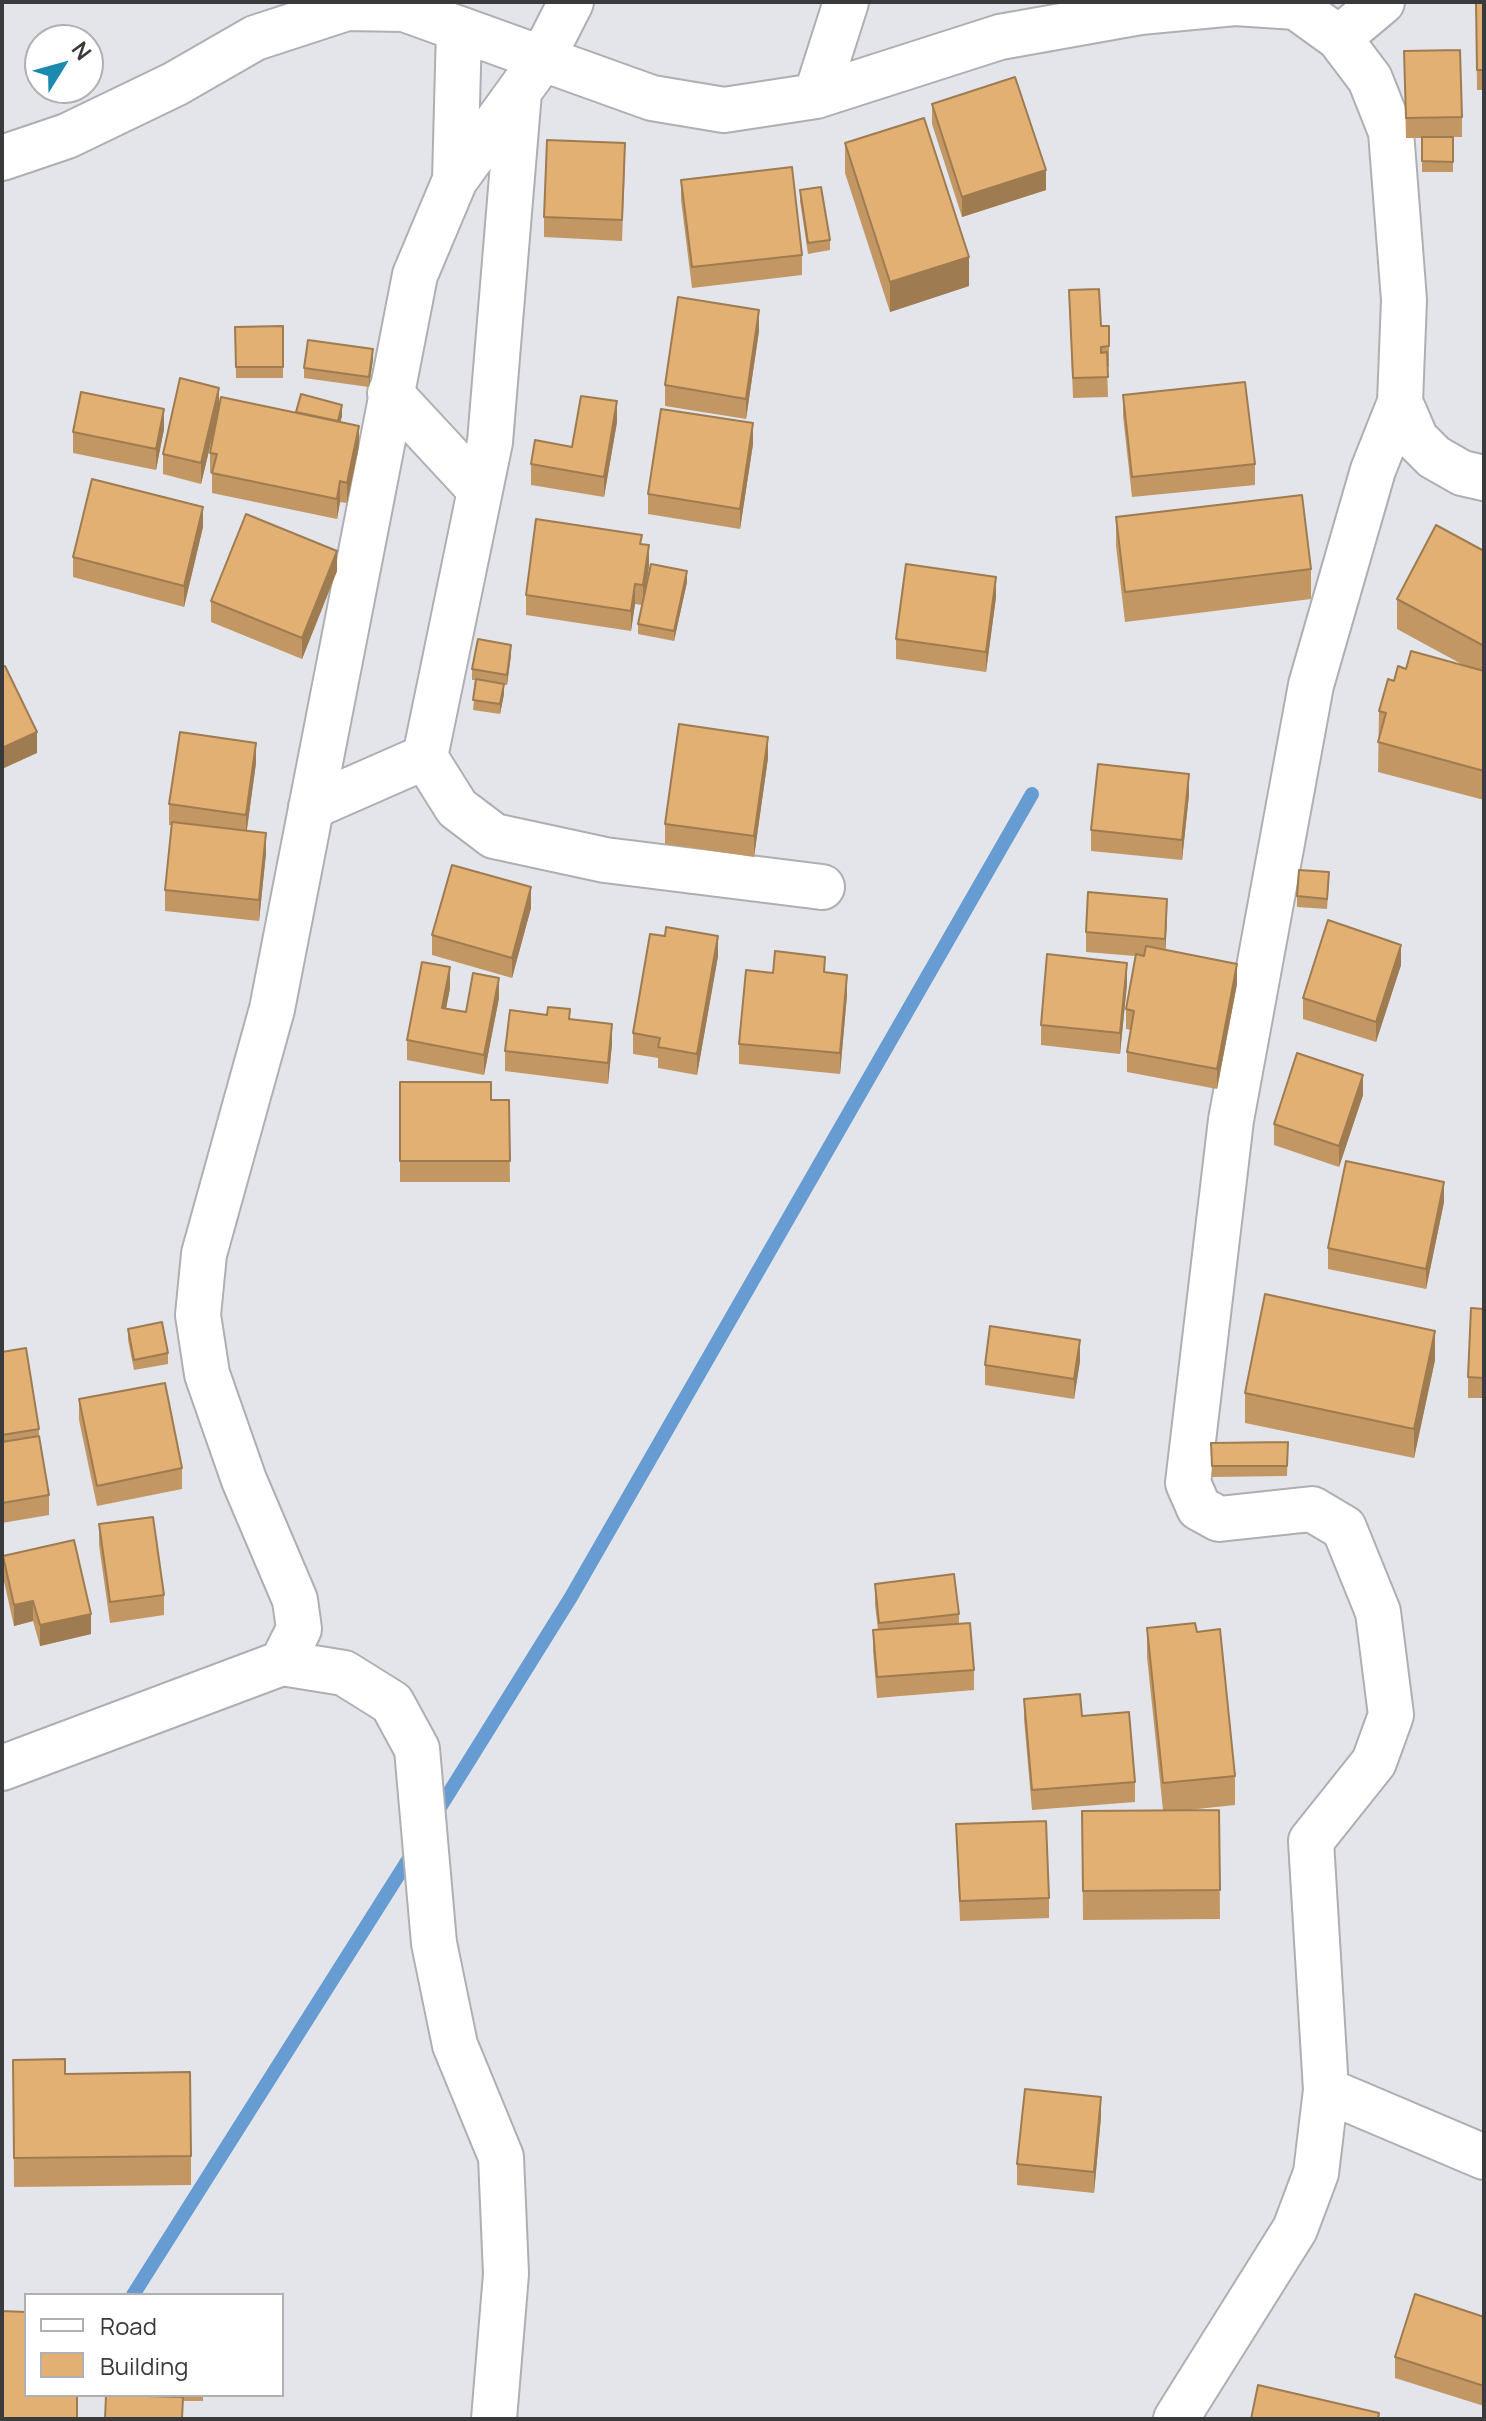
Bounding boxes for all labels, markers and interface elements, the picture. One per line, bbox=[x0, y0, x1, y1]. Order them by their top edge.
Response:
north arrow bbox=[24, 24, 104, 104]
text: N bbox=[65, 35, 98, 66]
legend bbox=[24, 2293, 284, 2397]
text: Road bbox=[100, 2309, 157, 2342]
text: Building bbox=[100, 2349, 188, 2382]

